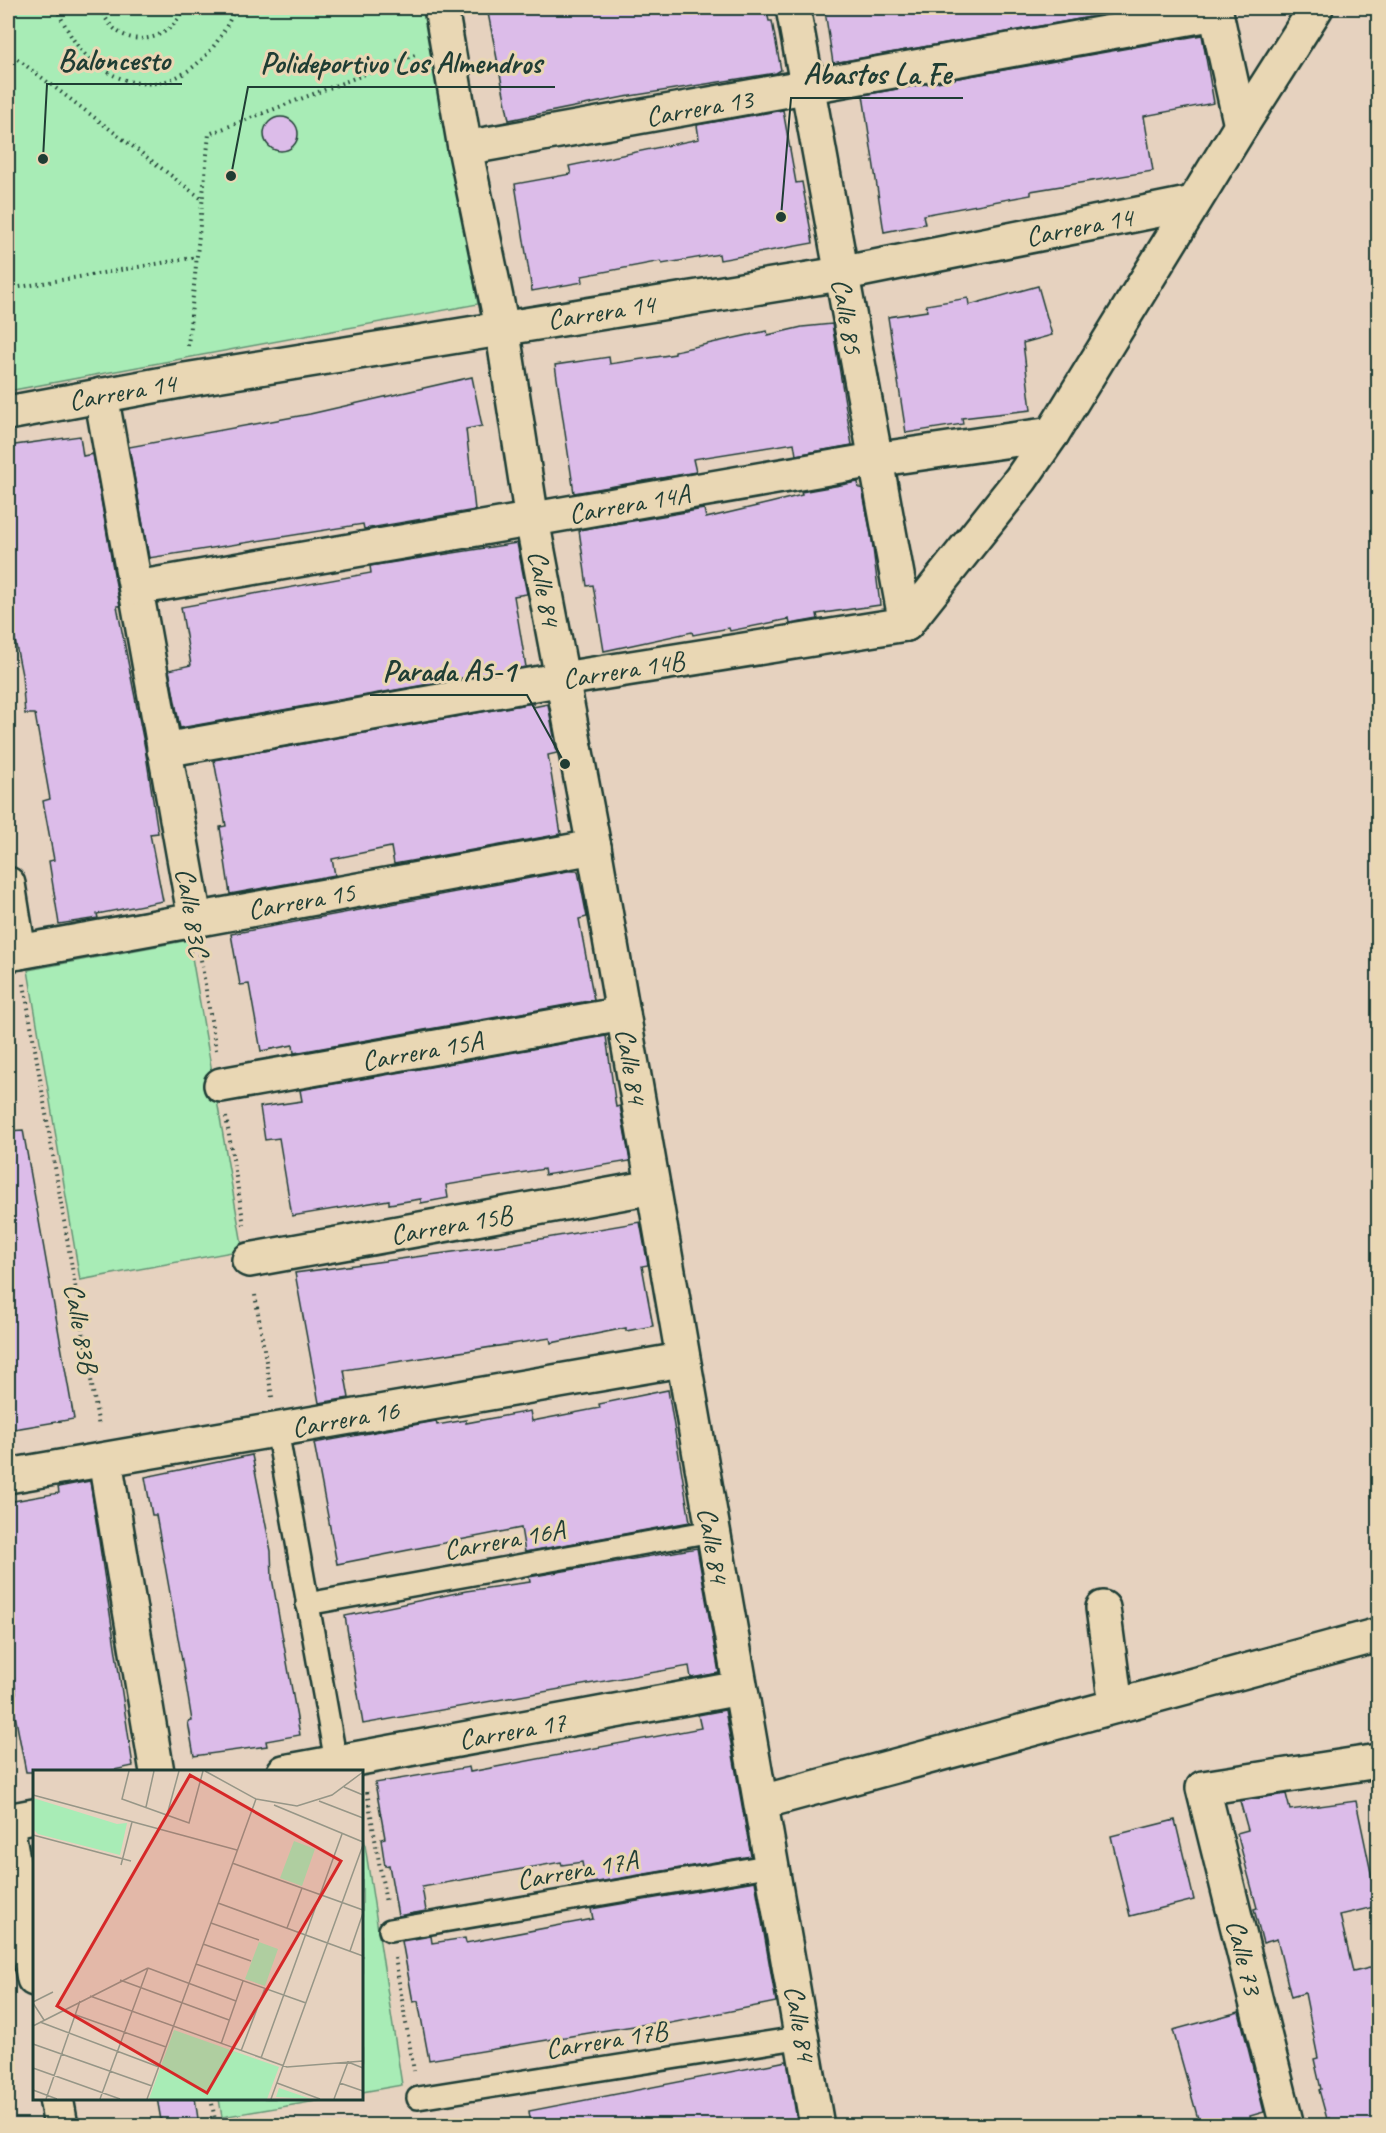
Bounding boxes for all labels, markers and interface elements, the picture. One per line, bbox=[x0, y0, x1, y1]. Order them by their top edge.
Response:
callout: Baloncesto bbox=[47, 36, 182, 84]
callout: Polideportivo Los Almendros bbox=[248, 39, 555, 87]
text: Baloncesto bbox=[58, 41, 172, 79]
text: Polideportivo Los Almendros bbox=[260, 44, 545, 82]
callout: Abastos La Fe bbox=[791, 50, 963, 98]
text: Abastos La Fe bbox=[803, 55, 954, 93]
street label: Carrera 13 bbox=[643, 80, 758, 134]
street label: Carrera 14 bbox=[1023, 199, 1138, 254]
street label: Calle 85 bbox=[824, 276, 872, 358]
street label: Carrera 14 bbox=[545, 285, 660, 337]
street label: Carrera 14 bbox=[66, 364, 181, 418]
street label: Carrera 14A bbox=[566, 475, 694, 531]
street label: Calle 84 bbox=[520, 547, 569, 631]
street label: Carrera 14B bbox=[560, 642, 689, 696]
callout: Parada A5-1 bbox=[370, 647, 527, 695]
text: Parada A5-1 bbox=[383, 652, 519, 690]
street label: Calle 83C bbox=[168, 865, 218, 962]
street label: Carrera 15 bbox=[245, 874, 359, 927]
street label: Carrera 15A bbox=[359, 1022, 487, 1078]
street label: Calle 84 bbox=[608, 1026, 656, 1109]
street label: Carrera 15B bbox=[388, 1196, 517, 1252]
street label: Calle 83B bbox=[56, 1280, 107, 1378]
street label: Carrera 16 bbox=[289, 1392, 403, 1445]
street label: Calle 84 bbox=[690, 1505, 738, 1588]
street label: Carrera 16A bbox=[441, 1511, 569, 1567]
street label: Carrera 17 bbox=[456, 1704, 570, 1757]
inset map bbox=[33, 1770, 363, 2100]
street label: Carrera 17A bbox=[514, 1841, 642, 1897]
street label: Calle 73 bbox=[1218, 1916, 1271, 2001]
street label: Calle 84 bbox=[777, 1983, 825, 2066]
street label: Carrera 17B bbox=[543, 2012, 672, 2066]

